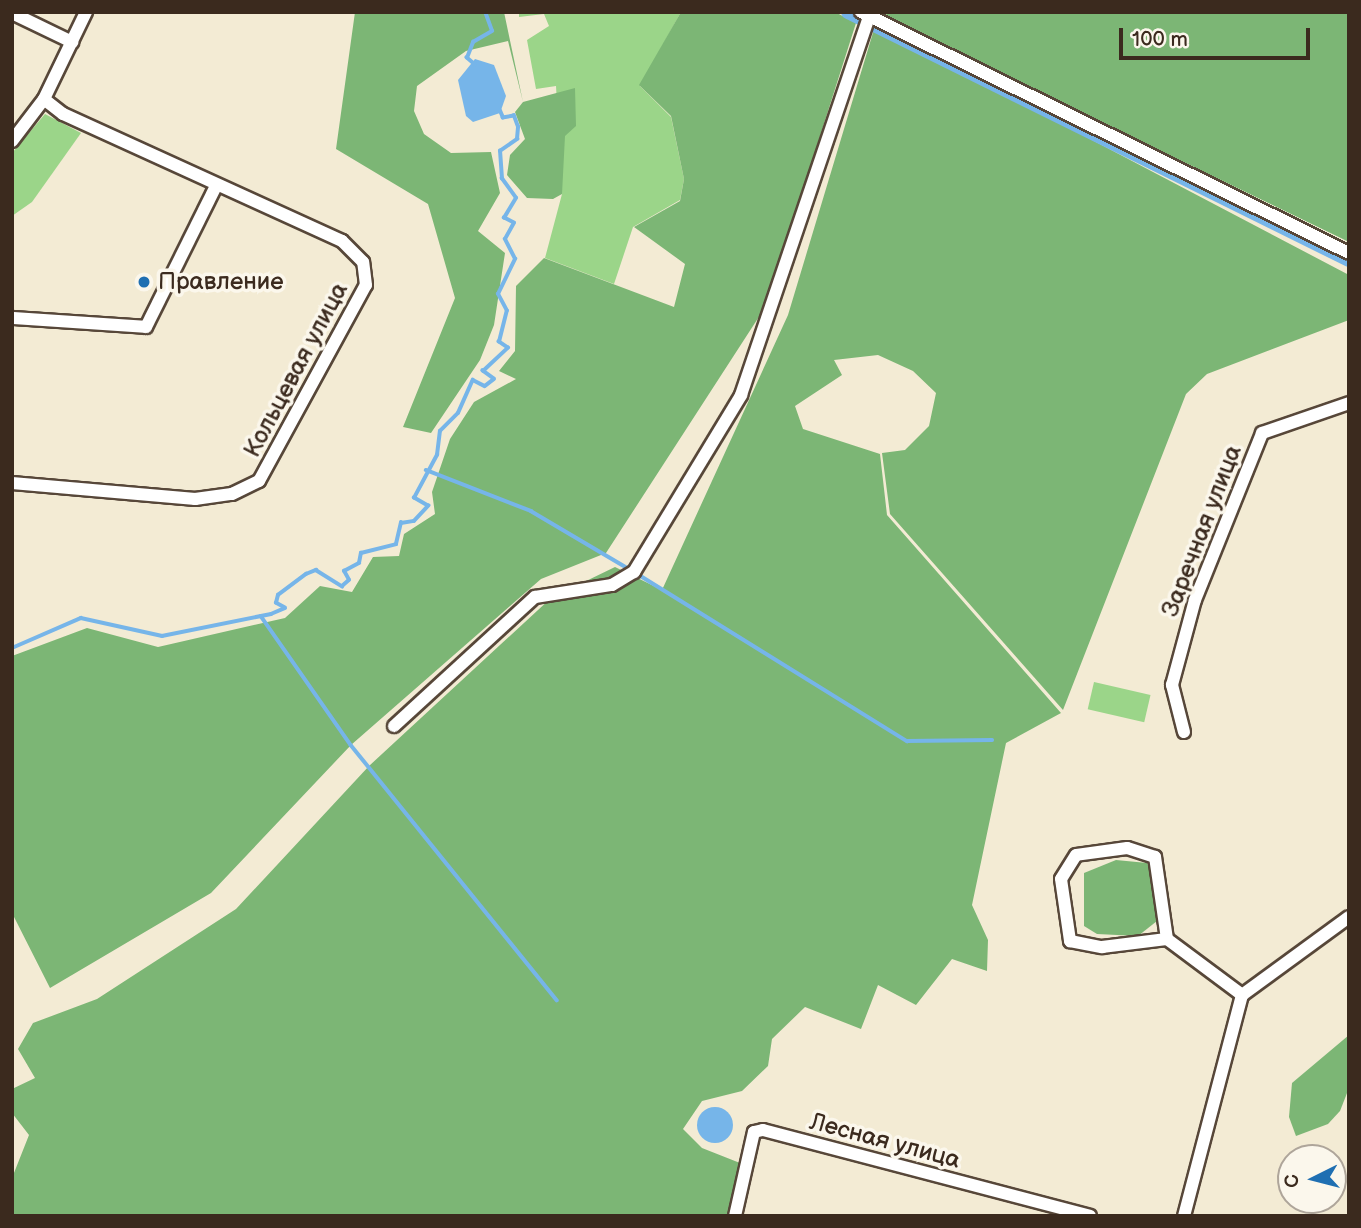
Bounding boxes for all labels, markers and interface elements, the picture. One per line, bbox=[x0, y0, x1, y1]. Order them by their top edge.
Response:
scale bar bbox=[1123, 14, 1314, 58]
text: 100 m bbox=[1132, 27, 1188, 52]
place label: Правление bbox=[158, 268, 284, 296]
marker: Правление bbox=[136, 274, 152, 290]
street label: Кольцевая улица bbox=[238, 278, 354, 462]
street label: Заречная улица bbox=[1156, 441, 1248, 621]
street label: Лесная улица bbox=[807, 1107, 963, 1175]
north arrow bbox=[1277, 1144, 1347, 1214]
text: С bbox=[1280, 1173, 1305, 1189]

